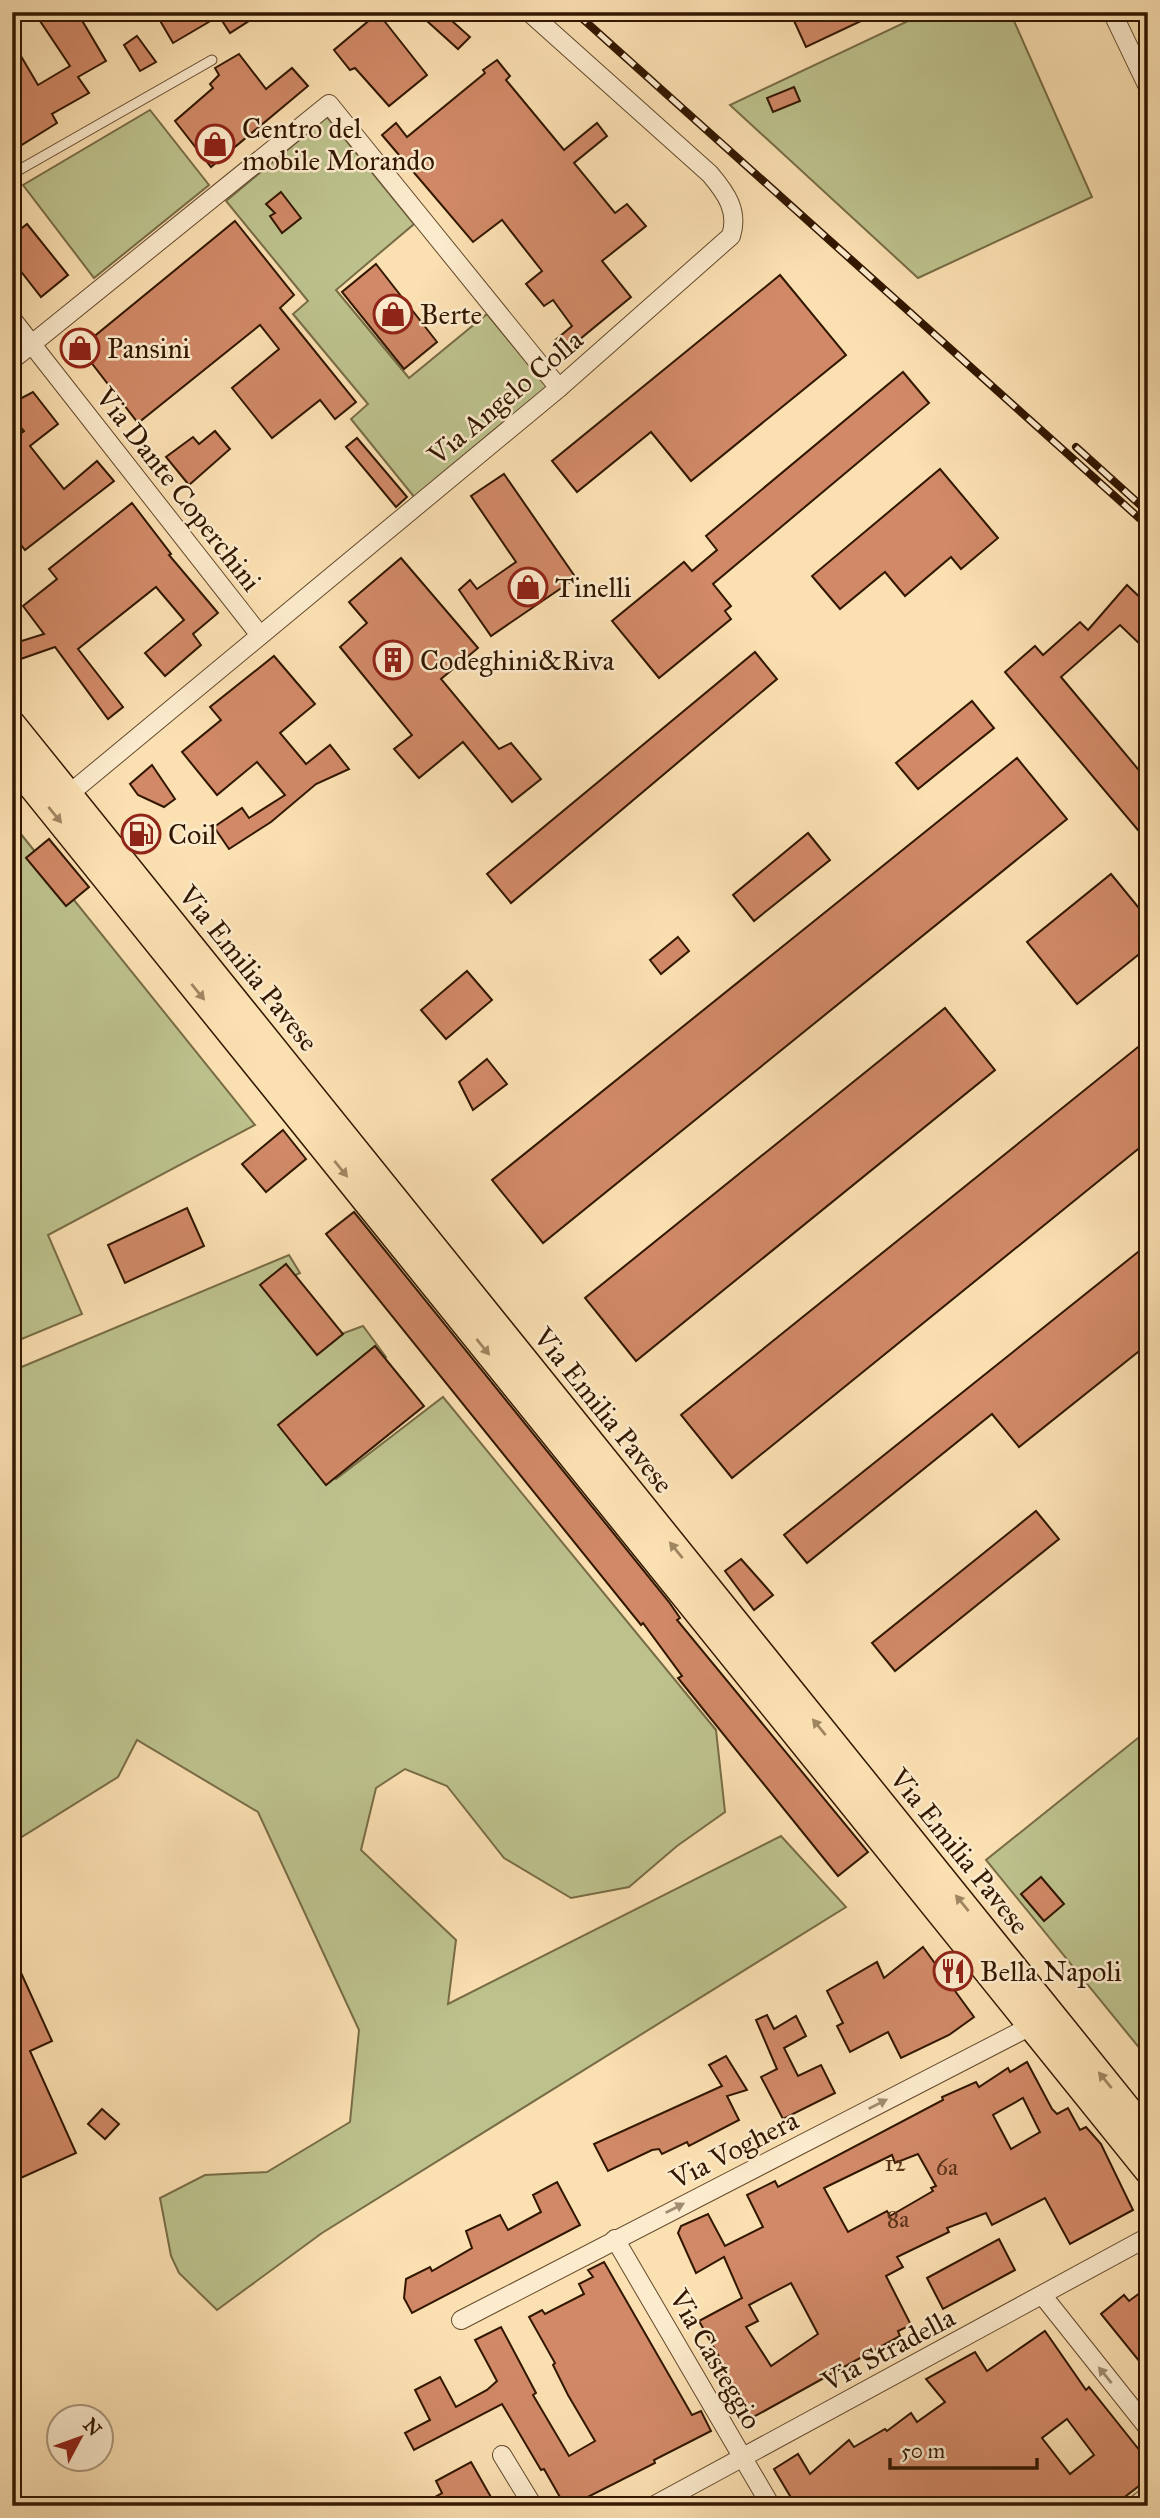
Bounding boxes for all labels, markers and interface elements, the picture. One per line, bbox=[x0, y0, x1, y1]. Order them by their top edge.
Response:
place label: Centro del mobile Morando bbox=[242, 111, 435, 178]
shop icon: Centro del mobile Morando bbox=[194, 123, 236, 165]
shop icon: Berte bbox=[372, 293, 414, 335]
place label: Berte bbox=[420, 297, 482, 332]
street label: Via Angelo Colla bbox=[420, 322, 590, 473]
shop icon: Pansini bbox=[59, 327, 101, 369]
place label: Pansini bbox=[107, 331, 191, 366]
street label: Via Dante Coperchini bbox=[88, 380, 269, 598]
shop icon: Tinelli bbox=[507, 566, 549, 608]
place label: Tinelli bbox=[555, 570, 632, 605]
building icon: Codeghini&Riva bbox=[372, 639, 414, 681]
place label: Codeghini&Riva bbox=[420, 643, 614, 678]
one-way arrow bbox=[47, 807, 62, 824]
fuel station icon: Coil bbox=[120, 813, 162, 855]
place label: Coil bbox=[168, 817, 217, 852]
street label: Via Emilia Pavese bbox=[170, 878, 326, 1058]
one-way arrow bbox=[190, 984, 205, 1001]
one-way arrow bbox=[333, 1160, 348, 1178]
street label: Via Emilia Pavese bbox=[525, 1320, 681, 1500]
one-way arrow bbox=[476, 1337, 491, 1355]
one-way arrow bbox=[669, 1541, 684, 1558]
one-way arrow bbox=[812, 1718, 827, 1735]
street label: Via Emilia Pavese bbox=[881, 1761, 1037, 1941]
one-way arrow bbox=[955, 1895, 970, 1912]
restaurant icon: Bella Napoli bbox=[932, 1950, 974, 1992]
place label: Bella Napoli bbox=[980, 1954, 1122, 1989]
one-way arrow bbox=[1098, 2072, 1113, 2089]
one-way arrow bbox=[868, 2099, 888, 2110]
street label: Via Voghera bbox=[663, 2102, 804, 2197]
house number: 12 bbox=[884, 2148, 906, 2178]
house number: 6a bbox=[936, 2152, 959, 2182]
one-way arrow bbox=[666, 2202, 686, 2214]
house number: 8a bbox=[887, 2204, 910, 2234]
street label: Via Casteggio bbox=[661, 2282, 770, 2435]
street label: Via Stradella bbox=[815, 2300, 961, 2400]
one-way arrow bbox=[1098, 2366, 1113, 2383]
north arrow bbox=[46, 2402, 116, 2472]
text: N bbox=[78, 2414, 106, 2441]
scale bar bbox=[890, 2427, 1038, 2471]
text: 50 m bbox=[901, 2438, 946, 2464]

